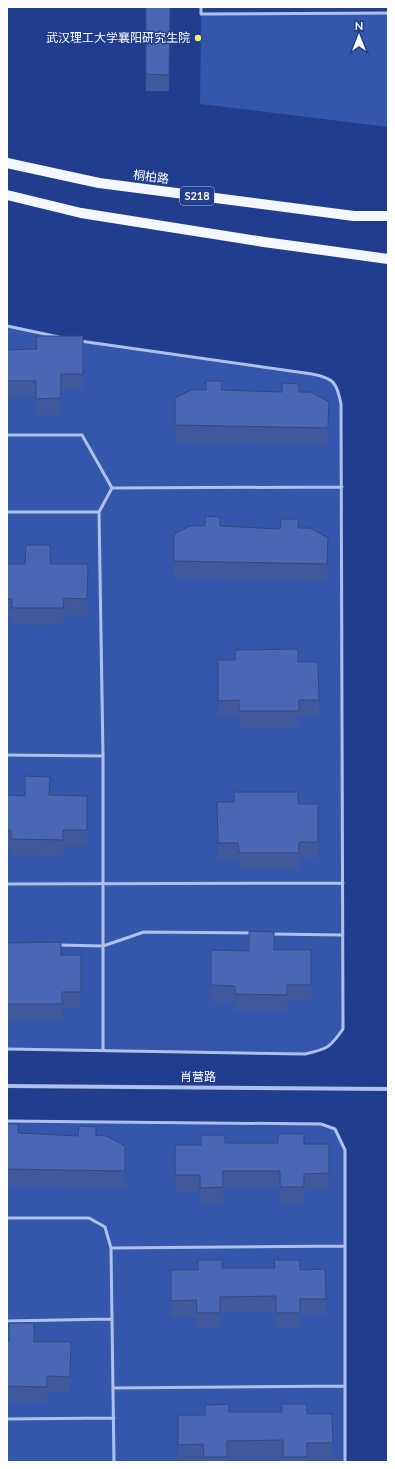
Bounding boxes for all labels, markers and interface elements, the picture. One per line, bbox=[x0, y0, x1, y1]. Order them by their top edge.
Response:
north arrow bbox=[339, 16, 379, 56]
text: N bbox=[355, 19, 363, 32]
place label: 武汉理工大学襄阳研究生院 bbox=[46, 30, 190, 45]
marker: 武汉理工大学襄阳研究生院 bbox=[193, 33, 203, 43]
street label: 桐柏路 bbox=[132, 167, 170, 186]
road number: S218 bbox=[180, 187, 214, 205]
street label: 肖营路 bbox=[180, 1069, 216, 1084]

